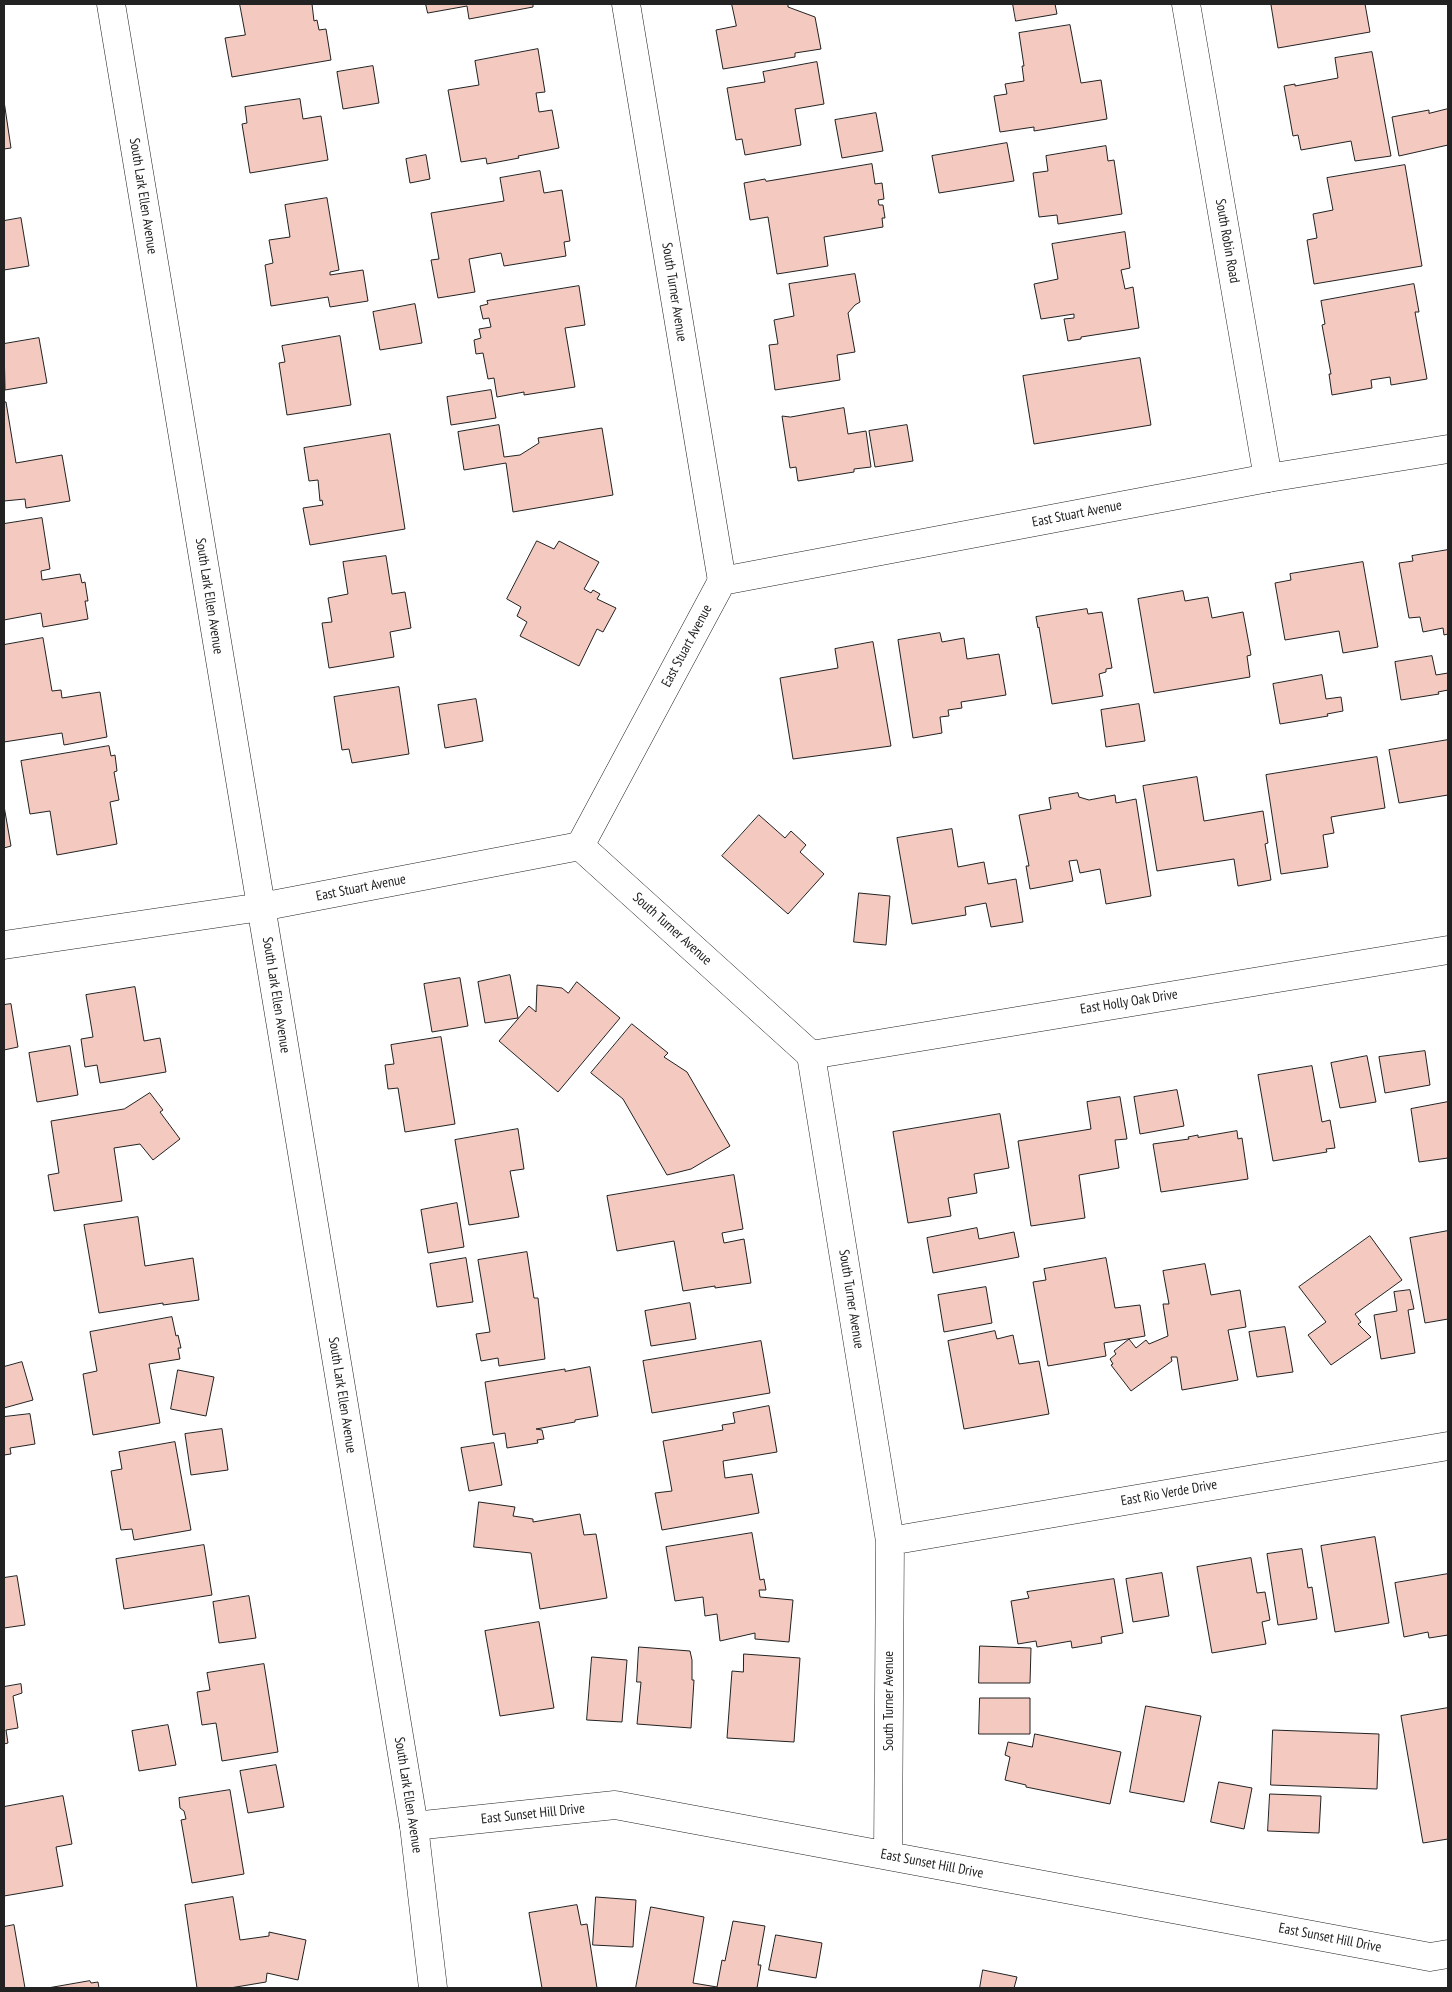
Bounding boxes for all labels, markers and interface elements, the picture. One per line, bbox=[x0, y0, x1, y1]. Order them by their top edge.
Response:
street label: South Lark Ellen Avenue bbox=[126, 137, 160, 255]
street label: South Robin Road bbox=[1211, 197, 1243, 285]
street label: South Turner Avenue bbox=[658, 241, 690, 343]
street label: East Stuart Avenue bbox=[1031, 497, 1123, 531]
street label: South Lark Ellen Avenue bbox=[192, 537, 226, 655]
street label: East Stuart Avenue bbox=[658, 602, 716, 690]
street label: East Stuart Avenue bbox=[315, 871, 407, 905]
street label: South Turner Avenue bbox=[629, 889, 715, 969]
street label: South Lark Ellen Avenue bbox=[259, 936, 293, 1054]
street label: East Holly Oak Drive bbox=[1079, 986, 1179, 1018]
street label: South Turner Avenue bbox=[835, 1248, 867, 1350]
street label: South Lark Ellen Avenue bbox=[325, 1336, 359, 1454]
street label: East Rio Verde Drive bbox=[1119, 1476, 1219, 1510]
street label: South Turner Avenue bbox=[881, 1651, 897, 1751]
street label: South Lark Ellen Avenue bbox=[391, 1736, 425, 1854]
street label: East Sunset Hill Drive bbox=[480, 1800, 586, 1828]
street label: East Sunset Hill Drive bbox=[879, 1846, 985, 1882]
street label: East Sunset Hill Drive bbox=[1277, 1920, 1383, 1956]

